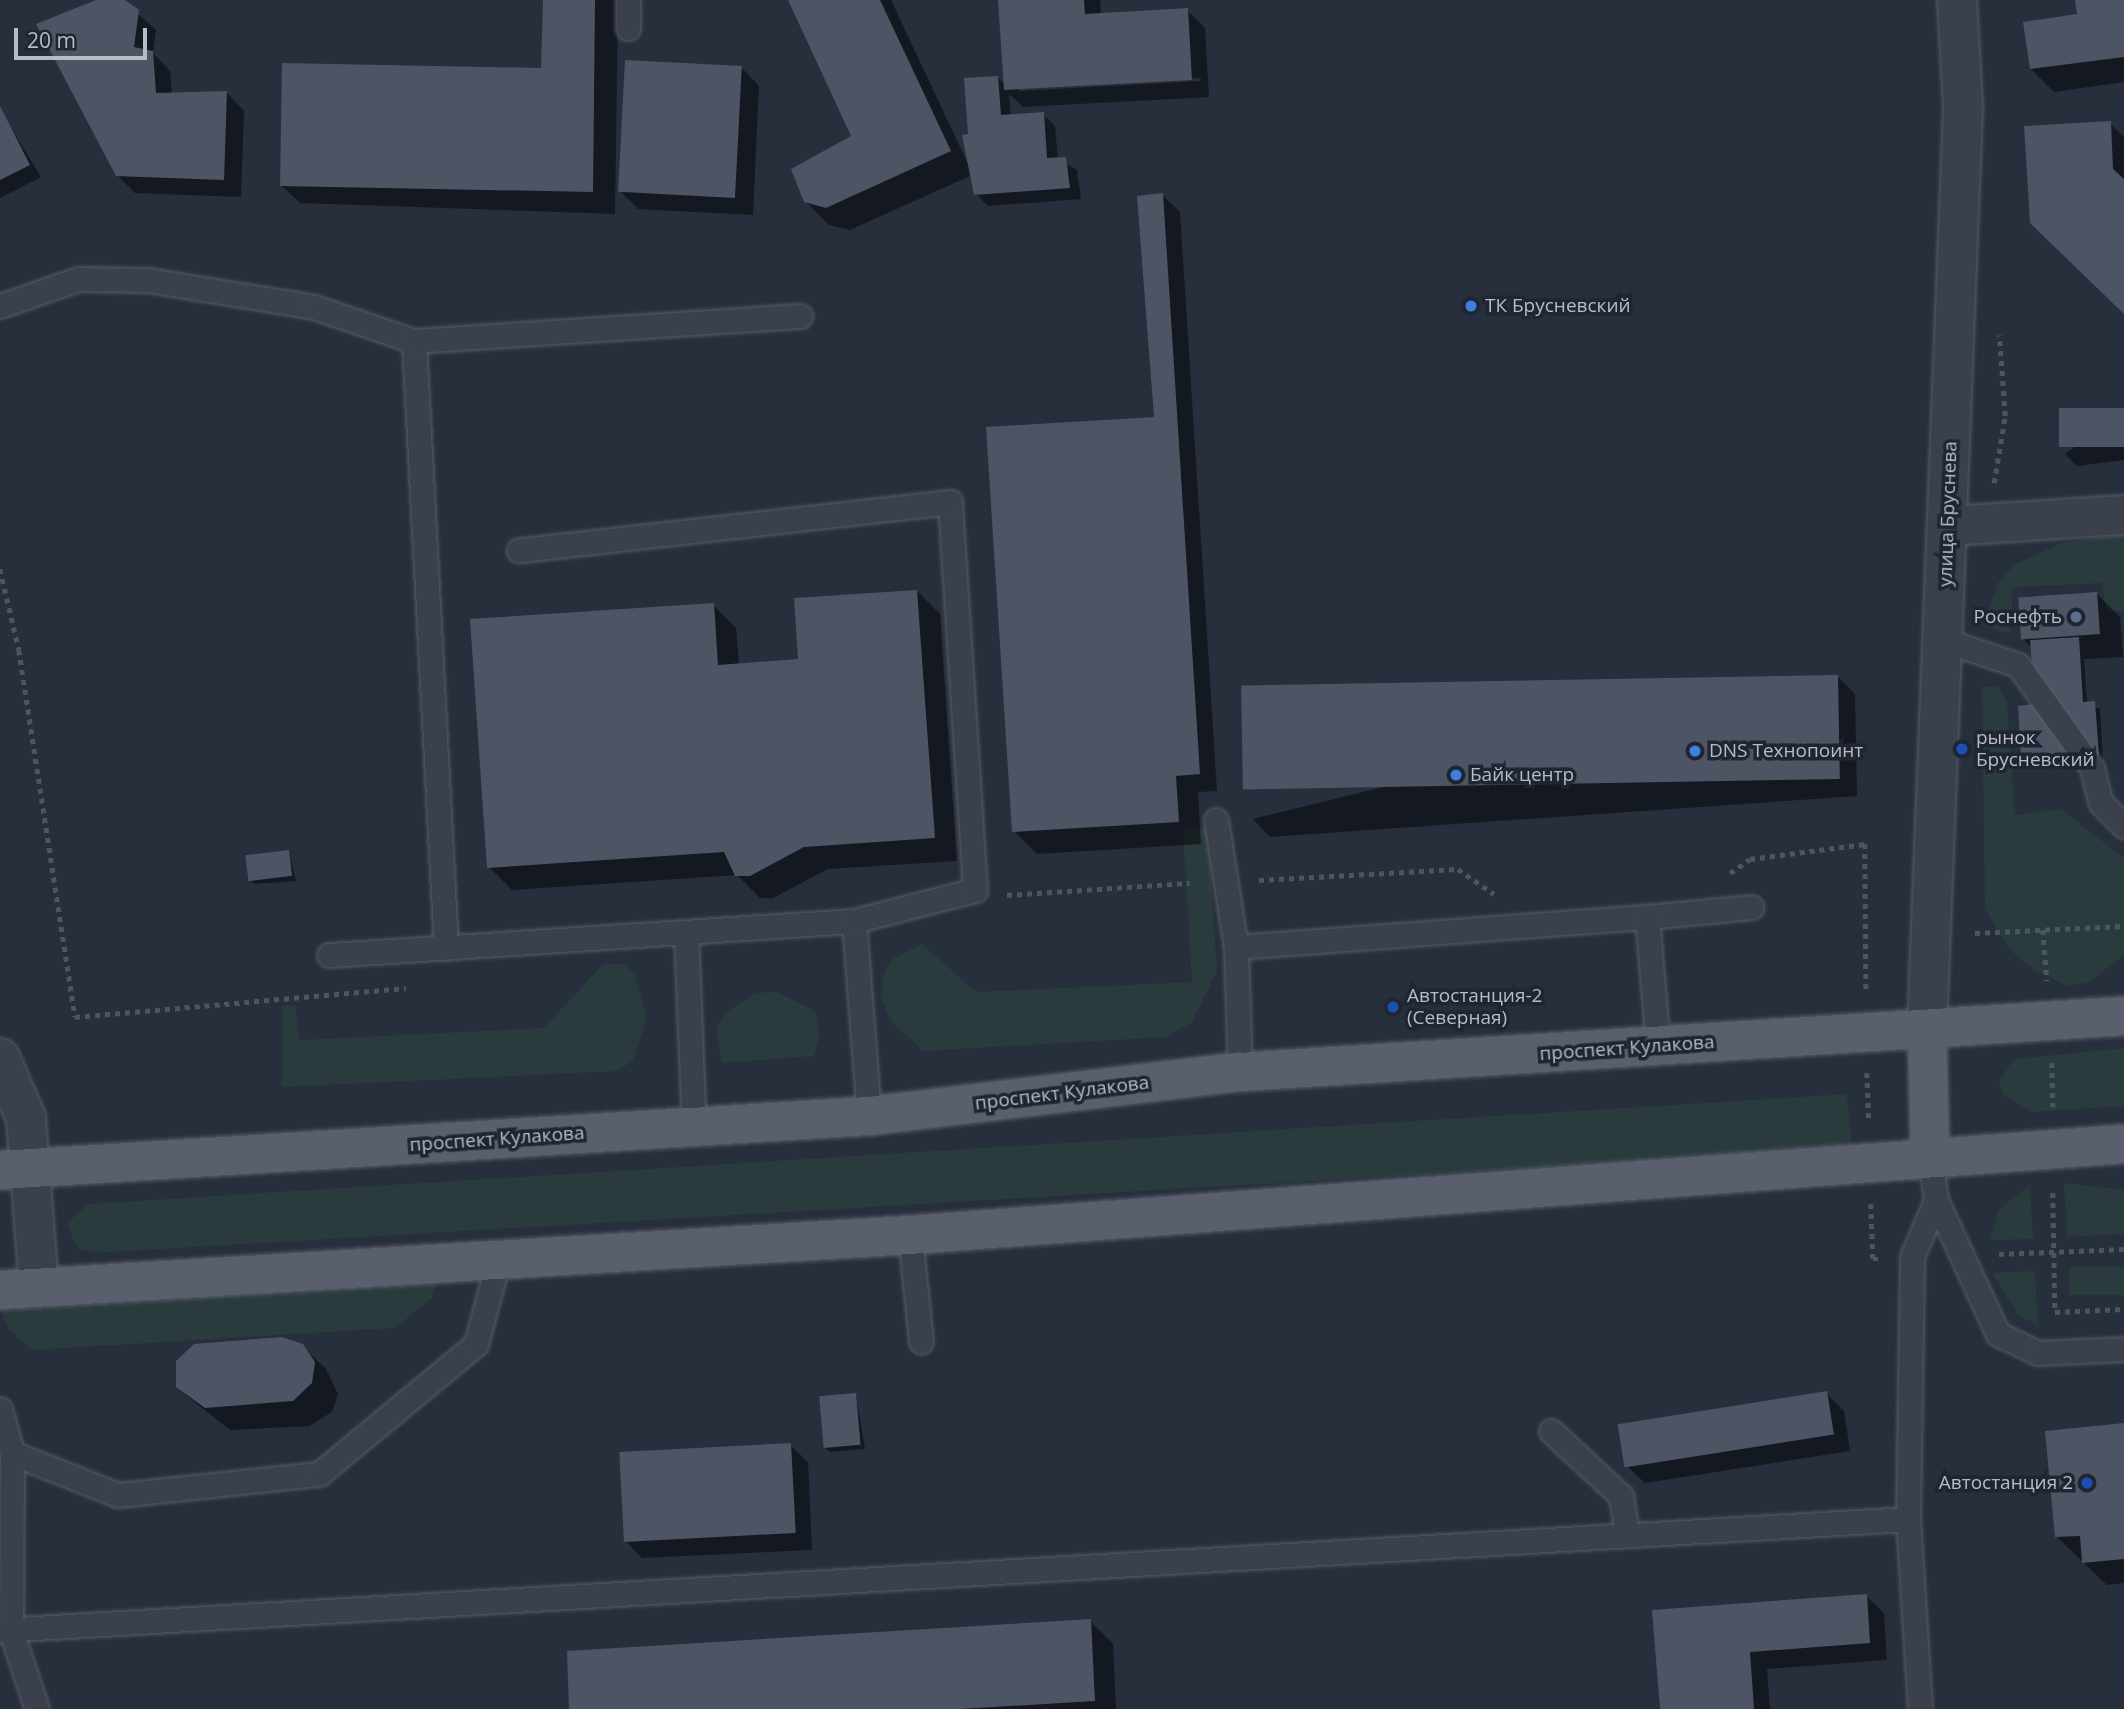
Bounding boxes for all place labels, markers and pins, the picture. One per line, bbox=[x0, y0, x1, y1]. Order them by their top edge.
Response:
place label: ТК Брусневский bbox=[1485, 295, 1631, 317]
marker: ТК Брусневский bbox=[1463, 298, 1479, 314]
place label: Роснефть bbox=[1974, 606, 2062, 628]
marker: Роснефть bbox=[2068, 609, 2084, 625]
place label: рынок Брусневский bbox=[1976, 727, 2095, 771]
place label: DNS Технопоинт bbox=[1709, 740, 1863, 762]
marker: рынок Брусневский bbox=[1954, 741, 1970, 757]
marker: DNS Технопоинт bbox=[1687, 743, 1703, 759]
place label: Байк центр bbox=[1470, 764, 1574, 786]
marker: Байк центр bbox=[1448, 767, 1464, 783]
place label: Автостанция-2 (Северная) bbox=[1407, 985, 1542, 1029]
marker: Автостанция-2 (Северная) bbox=[1385, 999, 1401, 1015]
place label: Автостанция 2 bbox=[1939, 1472, 2073, 1494]
marker: Автостанция 2 bbox=[2079, 1475, 2095, 1491]

